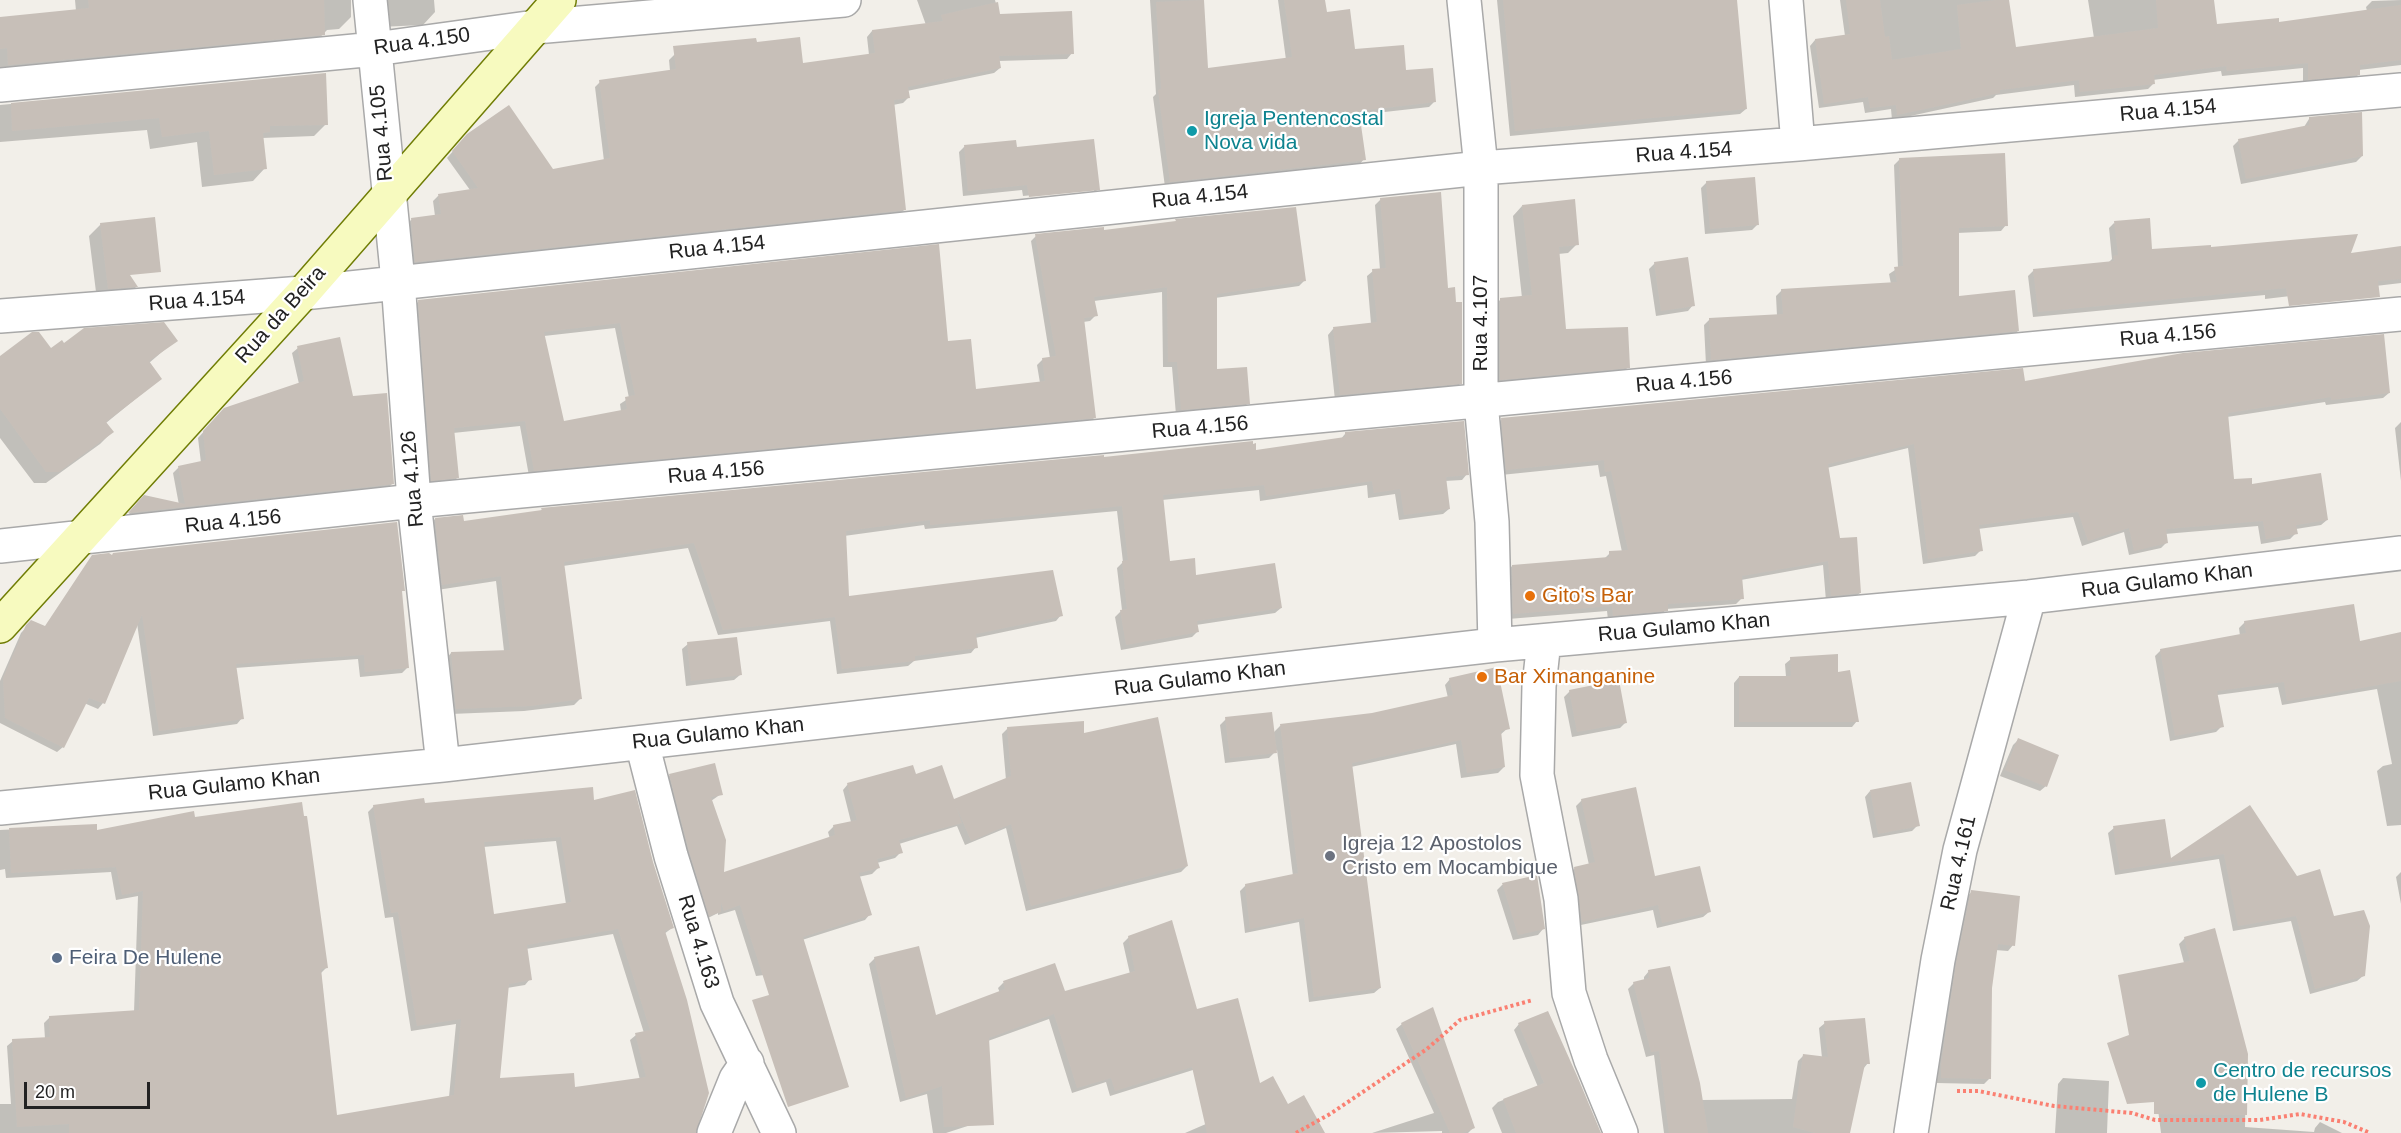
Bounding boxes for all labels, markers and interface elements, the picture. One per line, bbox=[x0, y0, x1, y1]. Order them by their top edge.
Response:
street label: Rua 4.150 bbox=[372, 23, 472, 61]
street label: Rua 4.105 bbox=[365, 84, 399, 182]
street label: Rua 4.154 bbox=[2119, 94, 2217, 128]
place label: Igreja Pentencostal Nova vida bbox=[1204, 106, 1384, 156]
marker: Igreja Pentencostal Nova vida bbox=[1185, 124, 1199, 138]
street label: Rua 4.154 bbox=[1635, 137, 1733, 169]
street label: Rua 4.154 bbox=[1150, 179, 1250, 215]
street label: Rua 4.154 bbox=[667, 230, 767, 266]
street label: Rua da Beira bbox=[231, 261, 331, 369]
street label: Rua 4.107 bbox=[1468, 275, 1494, 371]
street label: Rua 4.154 bbox=[148, 285, 246, 317]
street label: Rua 4.156 bbox=[2119, 319, 2217, 353]
street label: Rua 4.156 bbox=[1635, 365, 1733, 399]
street label: Rua 4.156 bbox=[1151, 411, 1249, 445]
street label: Rua 4.126 bbox=[396, 430, 430, 528]
street label: Rua 4.156 bbox=[667, 456, 765, 490]
street label: Rua 4.156 bbox=[183, 504, 283, 540]
street label: Rua Gulamo Khan bbox=[2080, 558, 2254, 604]
place label: Gito's Bar bbox=[1542, 583, 1634, 609]
marker: Gito's Bar bbox=[1523, 589, 1537, 603]
street label: Rua Gulamo Khan bbox=[1597, 608, 1771, 648]
street label: Rua Gulamo Khan bbox=[1113, 656, 1287, 702]
place label: Bar Ximanganine bbox=[1494, 664, 1655, 690]
marker: Bar Ximanganine bbox=[1475, 670, 1489, 684]
street label: Rua Gulamo Khan bbox=[631, 712, 805, 756]
street label: Rua Gulamo Khan bbox=[147, 763, 321, 807]
street label: Rua 4.161 bbox=[1936, 813, 1982, 913]
place label: Igreja 12 Apostolos Cristo em Mocambique bbox=[1342, 831, 1558, 881]
marker: Igreja 12 Apostolos Cristo em Mocambique bbox=[1323, 849, 1337, 863]
street label: Rua 4.163 bbox=[672, 892, 724, 992]
place label: Feira De Hulene bbox=[69, 945, 222, 971]
marker: Feira De Hulene bbox=[50, 951, 64, 965]
place label: Centro de recursos de Hulene B bbox=[2213, 1058, 2392, 1108]
scale bar bbox=[27, 1070, 153, 1108]
marker: Centro de recursos de Hulene B bbox=[2194, 1076, 2208, 1090]
text: 20 m bbox=[35, 1082, 75, 1102]

